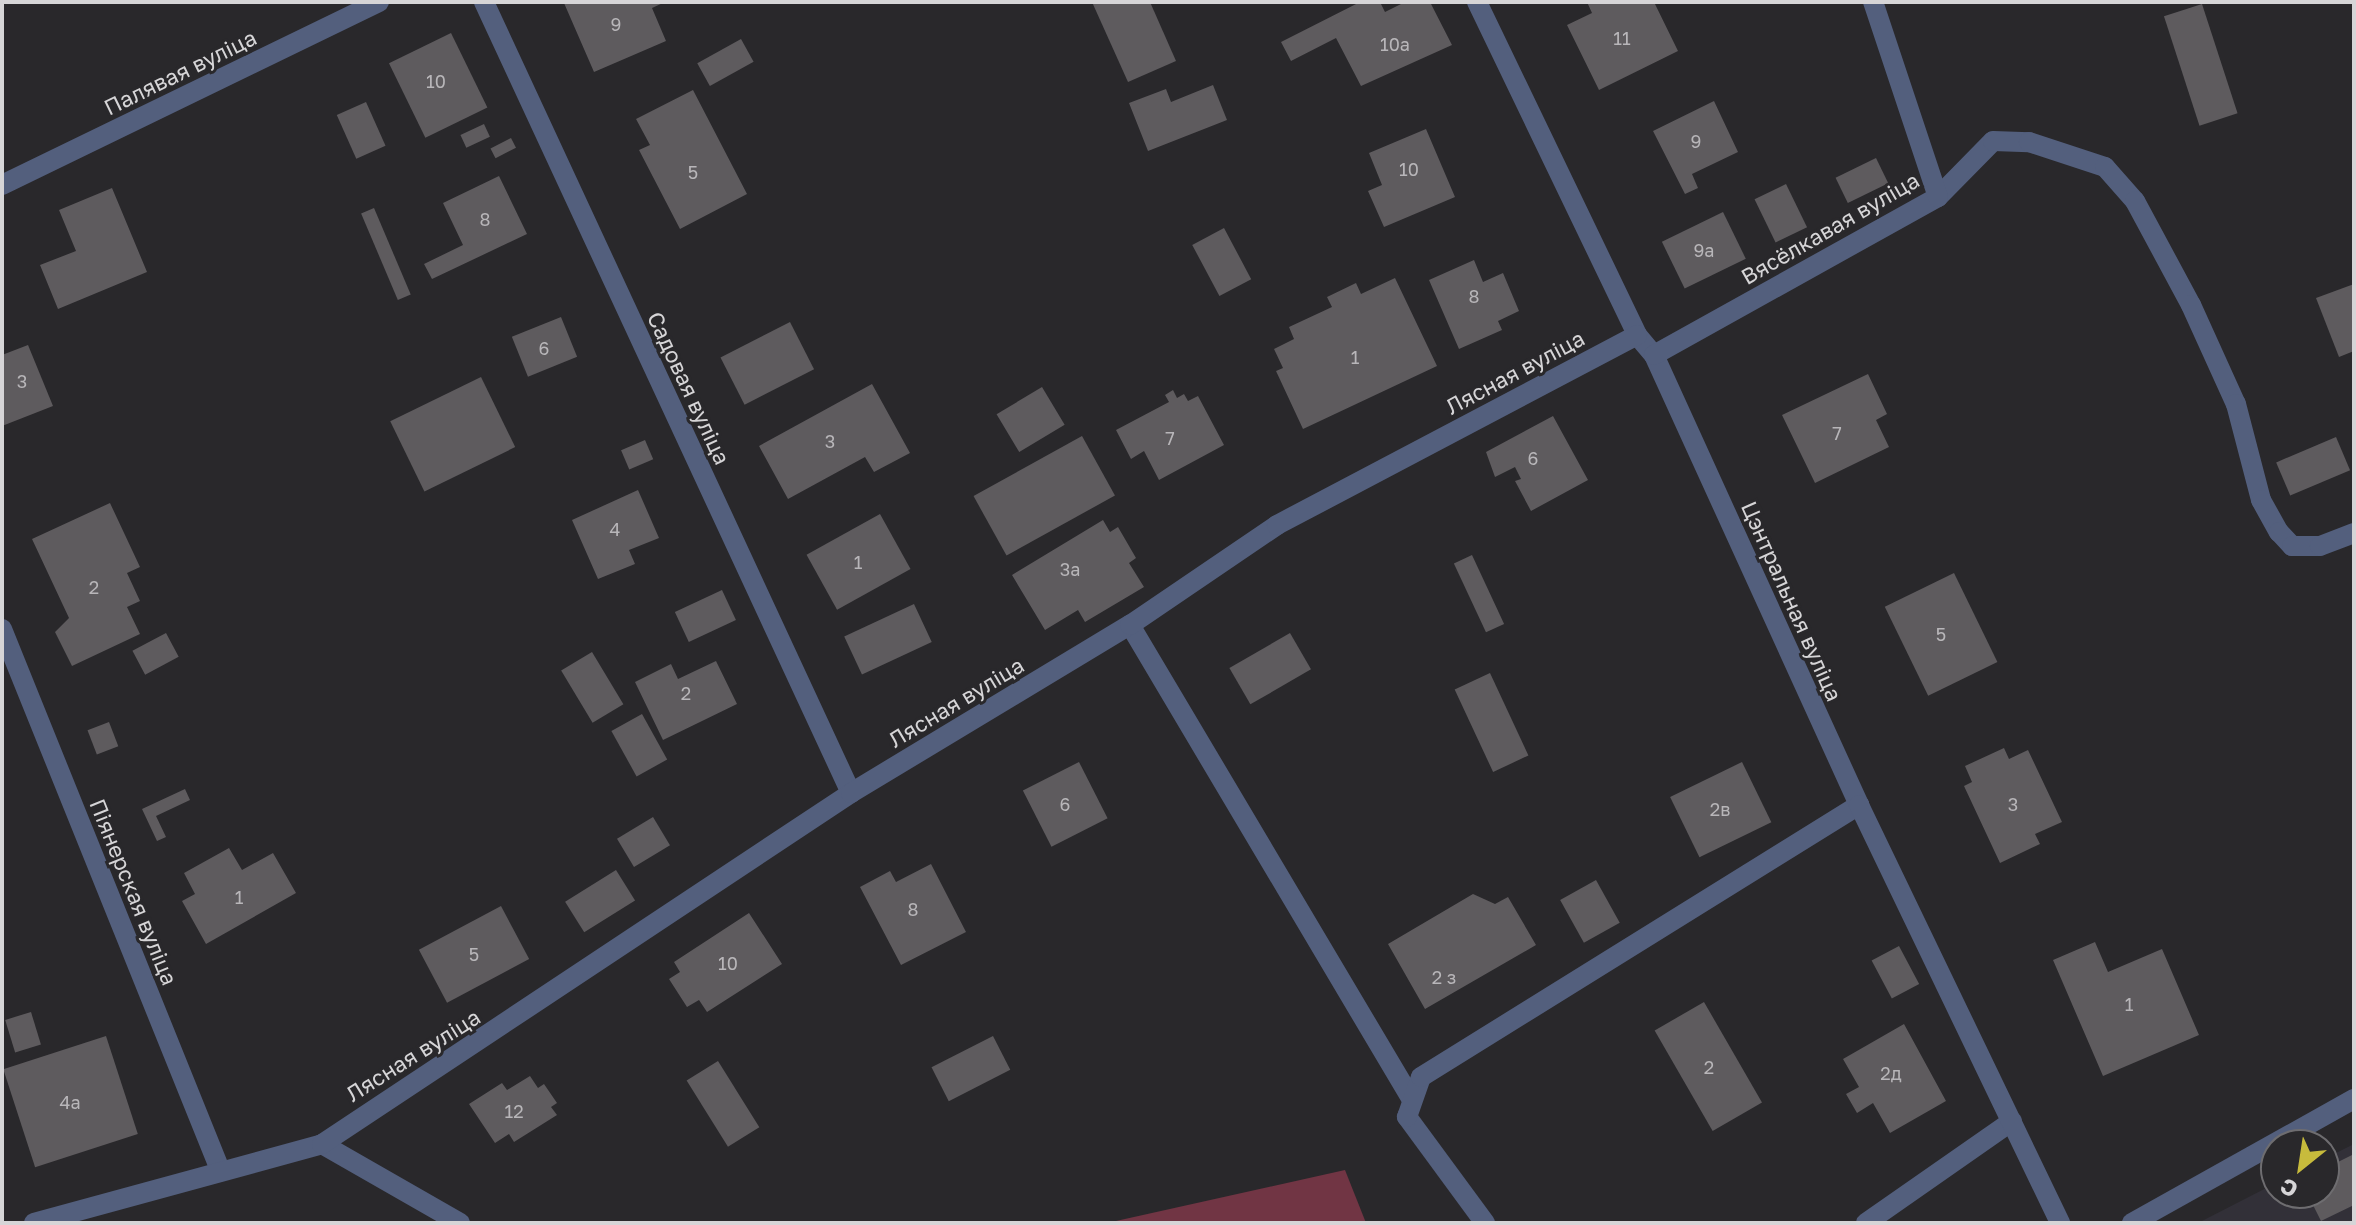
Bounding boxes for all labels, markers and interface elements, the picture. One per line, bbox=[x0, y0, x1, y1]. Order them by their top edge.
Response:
house number: 9 bbox=[611, 13, 621, 35]
street label: Палявая вуліца bbox=[100, 24, 260, 120]
house number: 11 bbox=[1613, 27, 1631, 49]
house number: 10а bbox=[1380, 33, 1410, 55]
house number: 10 bbox=[426, 70, 446, 92]
house number: 9 bbox=[1691, 130, 1701, 152]
house number: 10 bbox=[1399, 158, 1419, 180]
house number: 5 bbox=[688, 161, 698, 183]
street label: Вясёлкавая вуліца bbox=[1736, 166, 1924, 290]
house number: 8 bbox=[480, 208, 490, 230]
house number: 9а bbox=[1693, 239, 1715, 261]
house number: 8 bbox=[1469, 285, 1479, 307]
street label: Садовая вуліца bbox=[642, 307, 736, 469]
street label: Лясная вуліца bbox=[1441, 324, 1589, 420]
house number: 6 bbox=[539, 337, 549, 359]
house number: 1 bbox=[1351, 346, 1359, 368]
house number: 3 bbox=[17, 370, 27, 392]
house number: 7 bbox=[1832, 422, 1842, 444]
house number: 7 bbox=[1165, 427, 1175, 449]
house number: 3 bbox=[825, 430, 835, 452]
house number: 6 bbox=[1528, 447, 1538, 469]
street label: Цэнтральная вуліца bbox=[1736, 497, 1848, 705]
house number: 4 bbox=[610, 518, 620, 540]
house number: 1 bbox=[854, 551, 862, 573]
house number: 3а bbox=[1060, 558, 1080, 580]
house number: 2 bbox=[89, 576, 99, 598]
house number: 5 bbox=[1936, 623, 1946, 645]
street label: Лясная вуліца bbox=[884, 651, 1028, 753]
house number: 2 bbox=[681, 682, 691, 704]
house number: 6 bbox=[1060, 793, 1070, 815]
house number: 3 bbox=[2008, 793, 2018, 815]
street label: Піянерская вуліца bbox=[85, 795, 183, 989]
house number: 2в bbox=[1710, 798, 1730, 820]
house number: 1 bbox=[235, 886, 243, 908]
house number: 8 bbox=[908, 898, 918, 920]
house number: 5 bbox=[469, 943, 479, 965]
house number: 10 bbox=[718, 952, 738, 974]
house number: 2 з bbox=[1432, 966, 1456, 988]
house number: 1 bbox=[2125, 993, 2133, 1015]
street label: Лясная вуліца bbox=[341, 1003, 485, 1107]
house number: 2 bbox=[1704, 1056, 1714, 1078]
house number: 2д bbox=[1880, 1062, 1902, 1084]
house number: 4а bbox=[59, 1091, 81, 1113]
house number: 12 bbox=[504, 1100, 524, 1122]
north arrow bbox=[2260, 1129, 2340, 1209]
text: С bbox=[2275, 1173, 2302, 1204]

